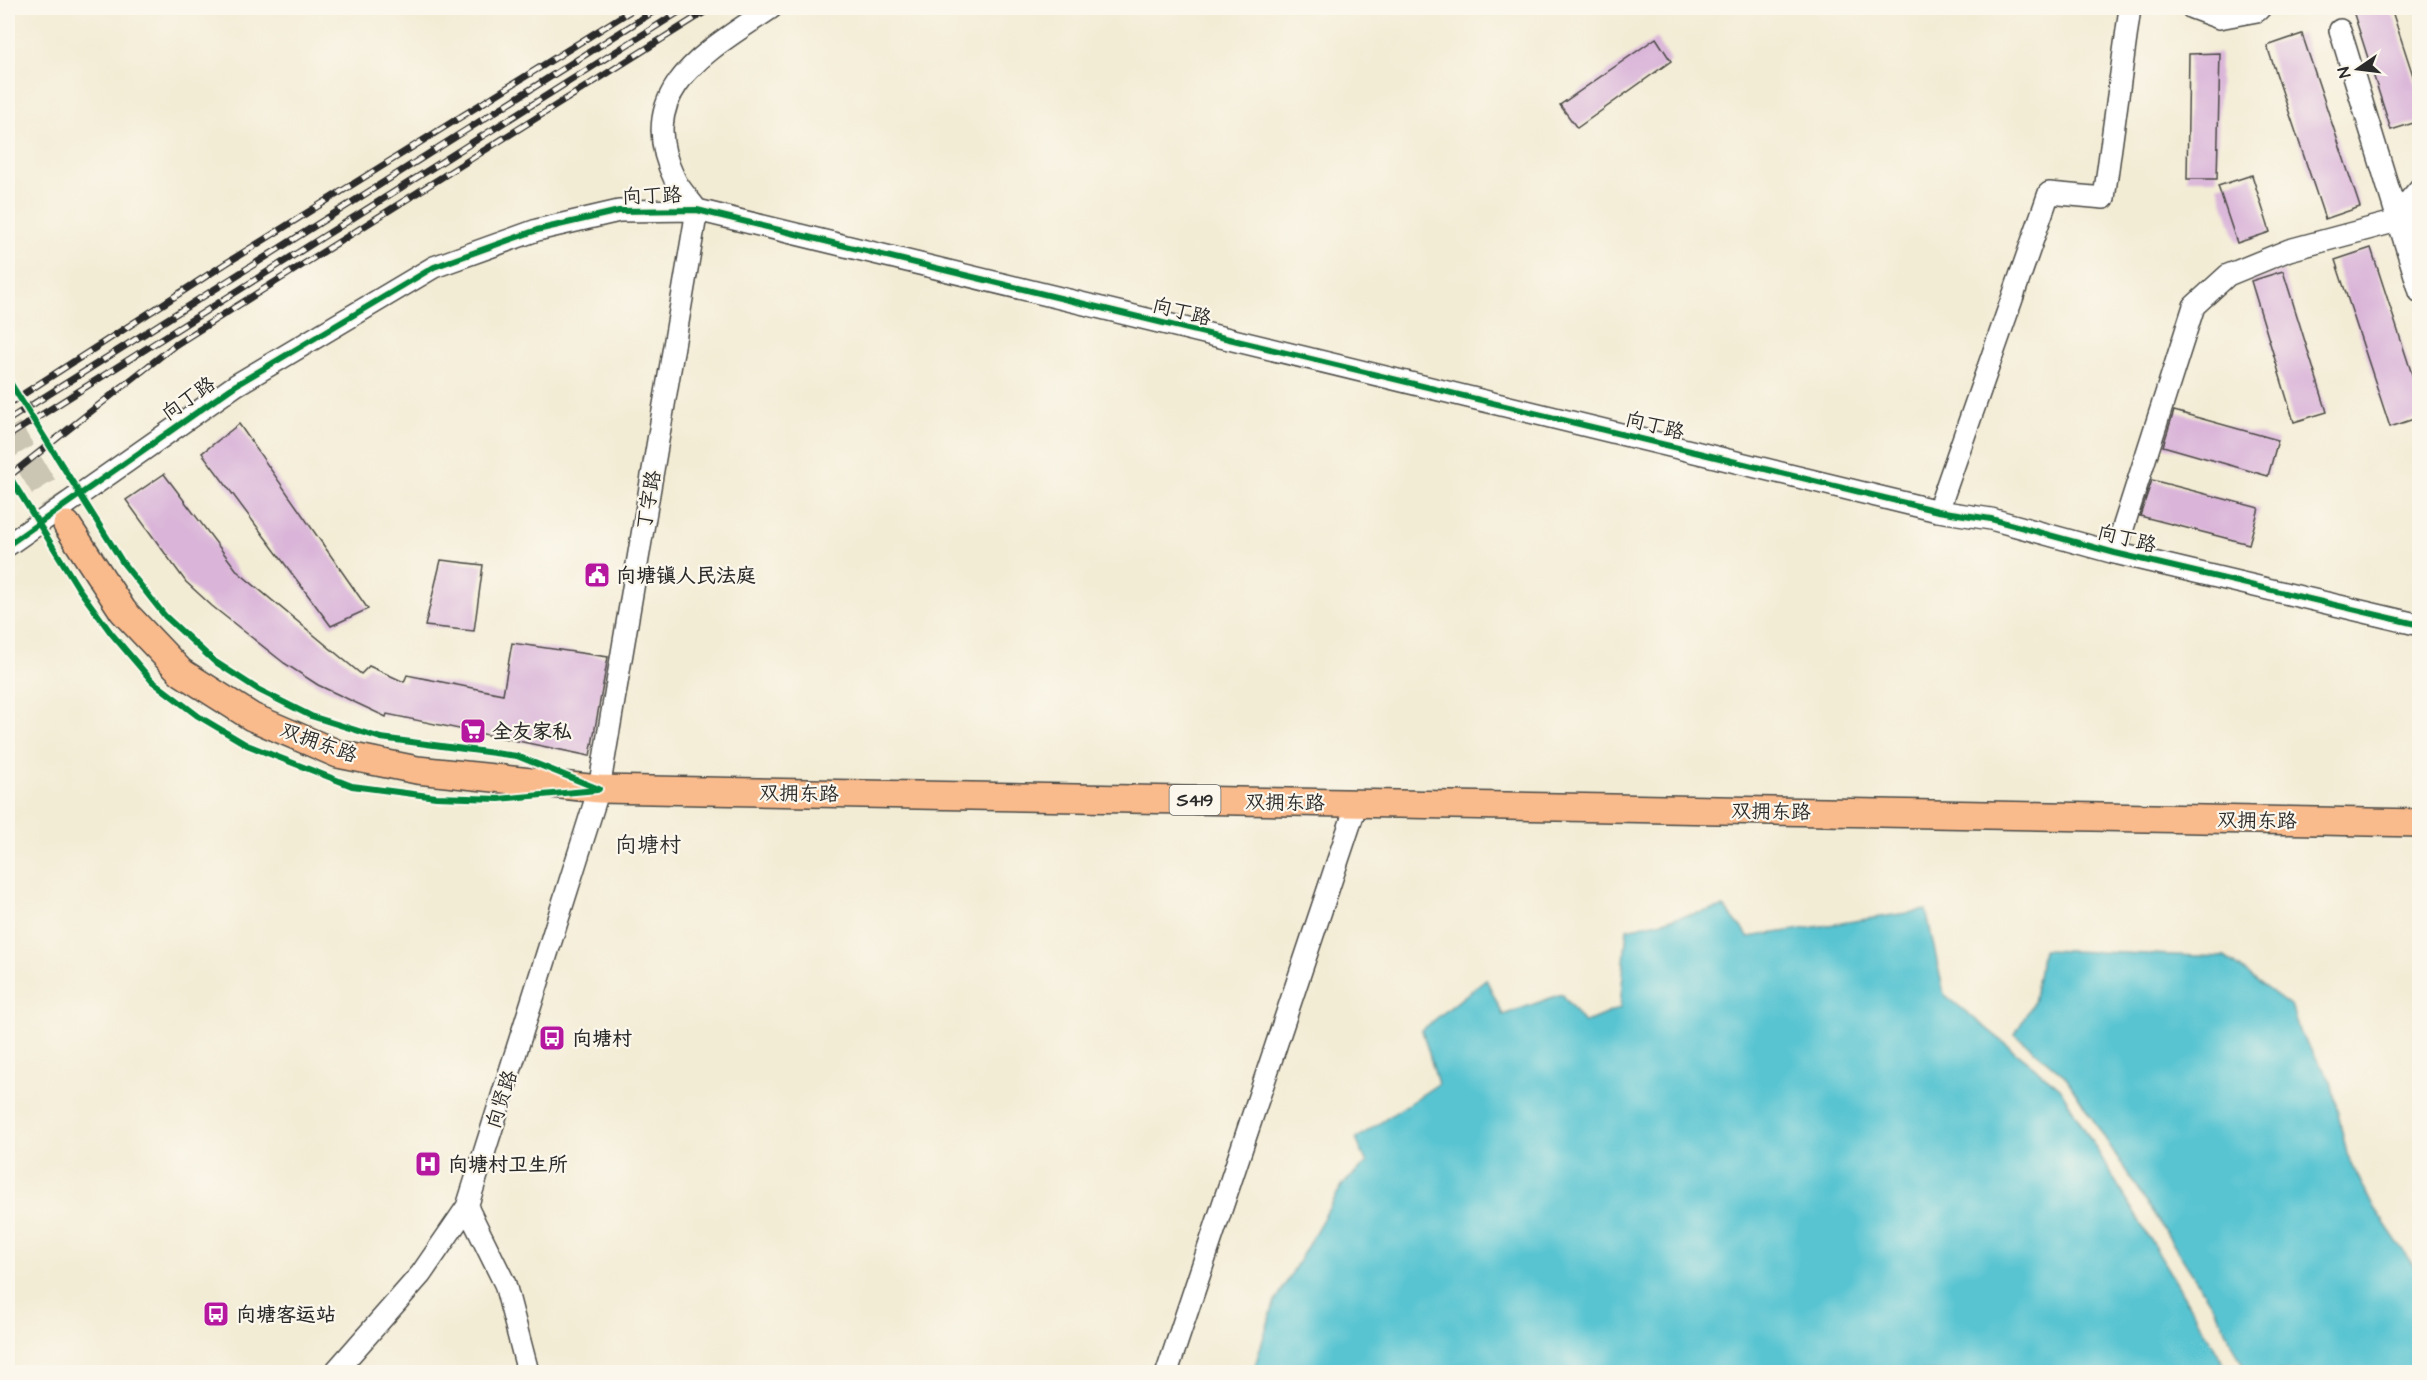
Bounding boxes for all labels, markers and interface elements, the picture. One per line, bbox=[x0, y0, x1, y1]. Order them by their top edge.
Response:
north arrow bbox=[2328, 39, 2388, 99]
text: N bbox=[2333, 65, 2356, 80]
street label: 向丁路 bbox=[622, 181, 684, 211]
street label: 向丁路 bbox=[1149, 291, 1215, 333]
street label: 向丁路 bbox=[156, 370, 222, 427]
street label: 向丁路 bbox=[1622, 405, 1688, 447]
street label: 丁字路 bbox=[630, 467, 668, 532]
street label: 向丁路 bbox=[2094, 518, 2160, 560]
public building icon: 向塘镇人民法庭 bbox=[582, 560, 612, 590]
place label: 向塘镇人民法庭 bbox=[616, 562, 756, 590]
street label: 双拥东路 bbox=[276, 716, 362, 770]
supermarket icon: 全友家私 bbox=[458, 716, 488, 746]
place label: 全友家私 bbox=[492, 718, 572, 746]
street label: 双拥东路 bbox=[759, 779, 840, 809]
road number: S419 bbox=[1170, 785, 1220, 815]
street label: 双拥东路 bbox=[1245, 788, 1326, 818]
street label: 双拥东路 bbox=[1731, 797, 1812, 827]
street label: 双拥东路 bbox=[2217, 806, 2298, 836]
district label: 向塘村 bbox=[615, 830, 681, 861]
bus stop icon: 向塘村 bbox=[537, 1023, 567, 1053]
place label: 向塘村 bbox=[572, 1025, 632, 1053]
street label: 向贤路 bbox=[479, 1066, 525, 1132]
hospital icon: 向塘村卫生所 bbox=[413, 1149, 443, 1179]
place label: 向塘村卫生所 bbox=[448, 1151, 568, 1179]
bus stop icon: 向塘客运站 bbox=[201, 1299, 231, 1329]
place label: 向塘客运站 bbox=[236, 1301, 336, 1329]

